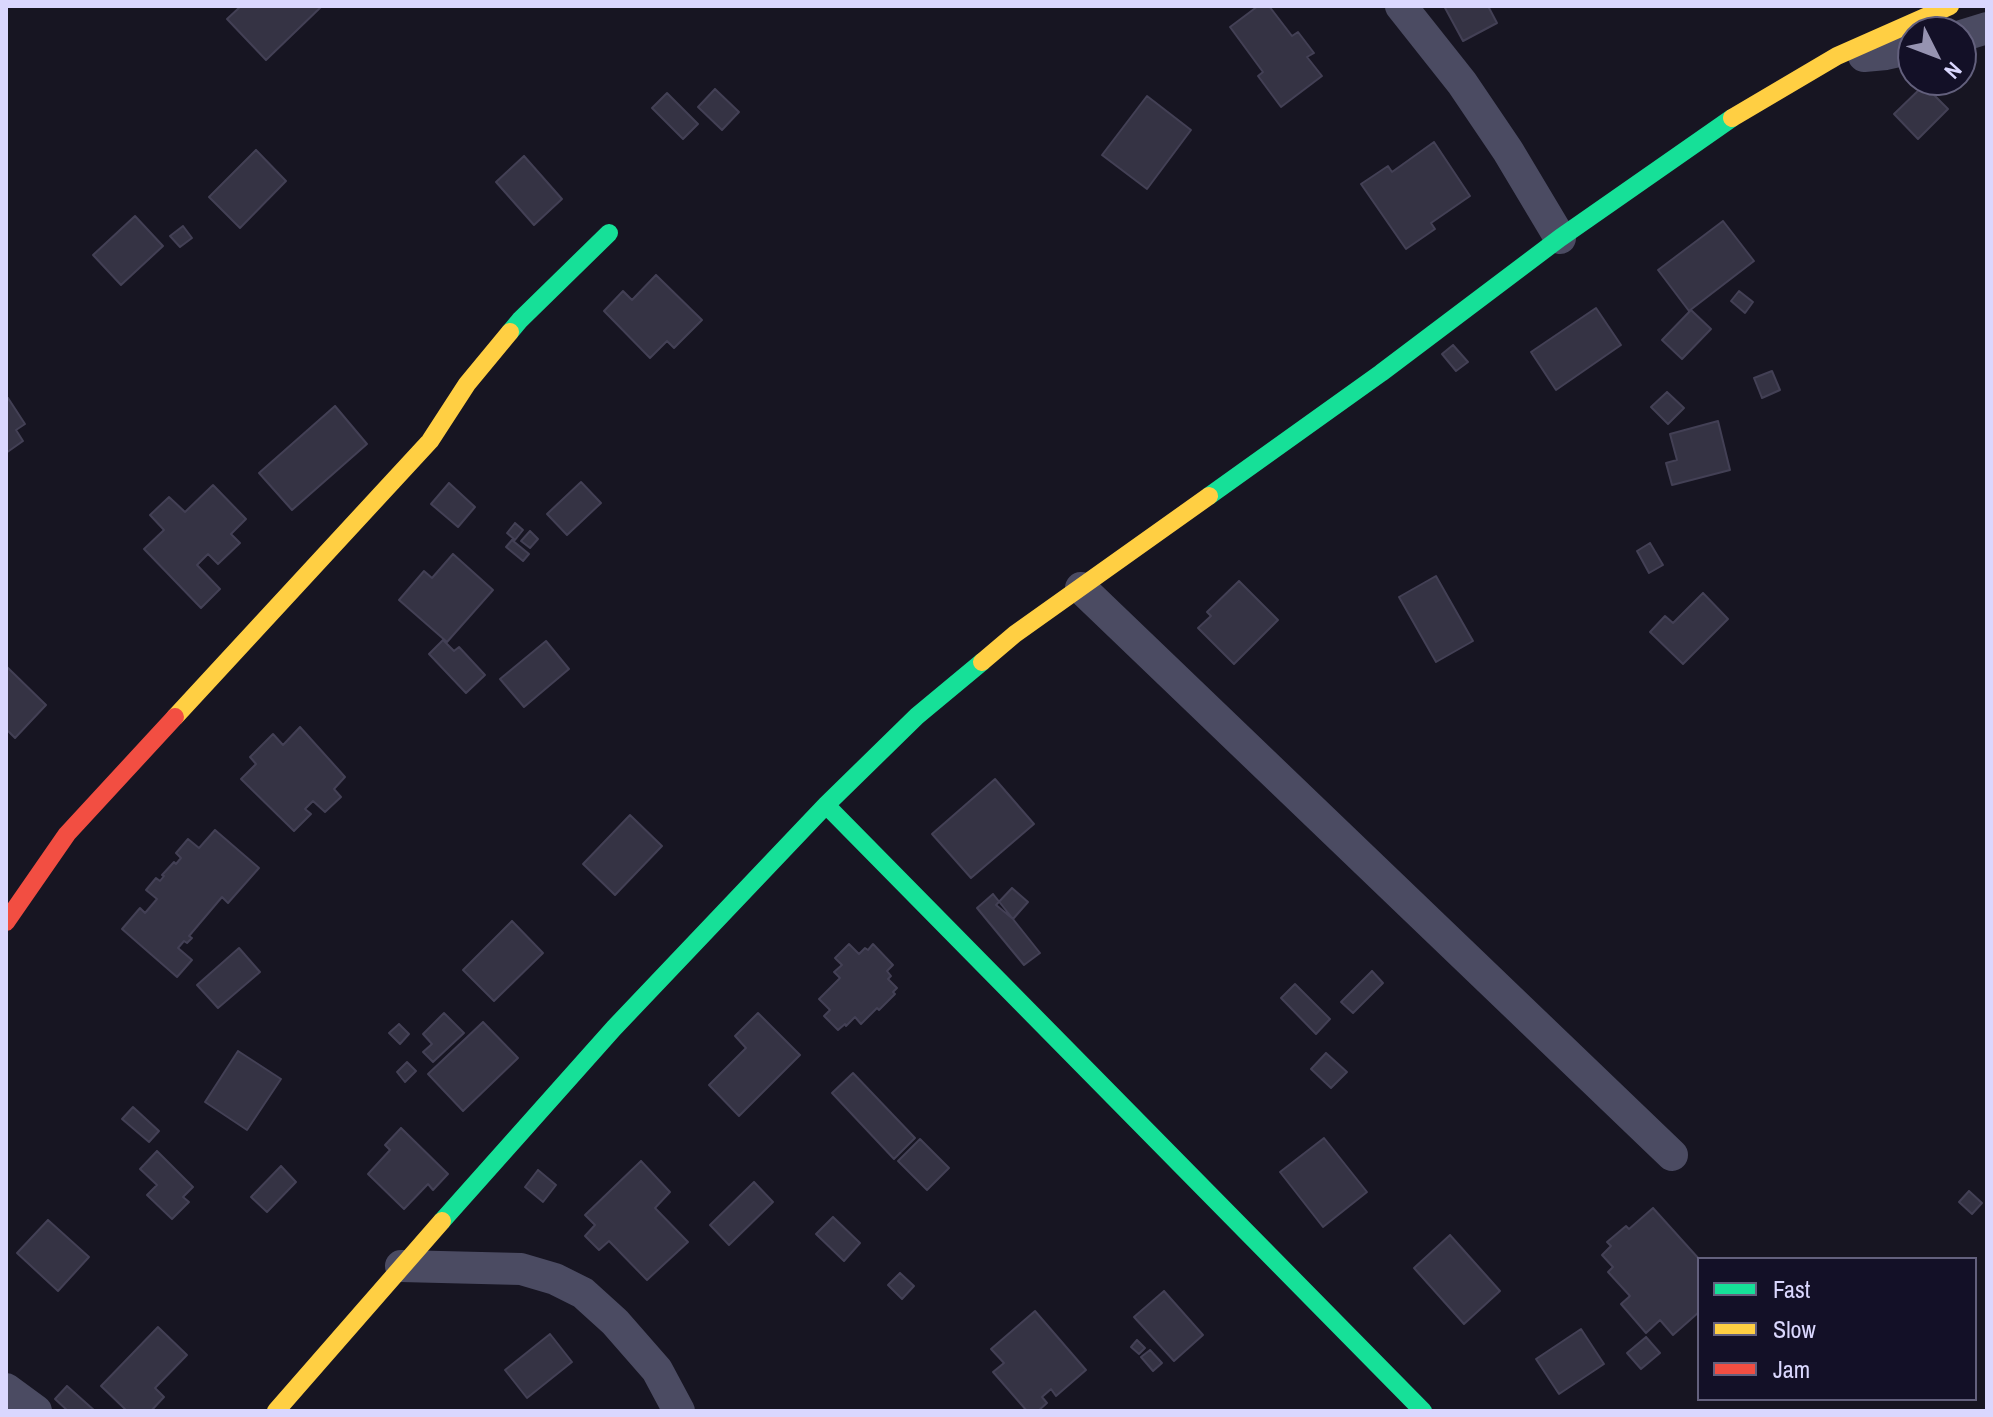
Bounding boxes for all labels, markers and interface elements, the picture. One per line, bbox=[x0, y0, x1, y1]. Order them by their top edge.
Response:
north arrow bbox=[1897, 16, 1977, 96]
text: N bbox=[1938, 56, 1969, 86]
legend bbox=[1697, 1257, 1977, 1401]
text: Fast bbox=[1773, 1273, 1810, 1305]
text: Slow bbox=[1773, 1313, 1816, 1345]
text: Jam bbox=[1773, 1353, 1810, 1385]

